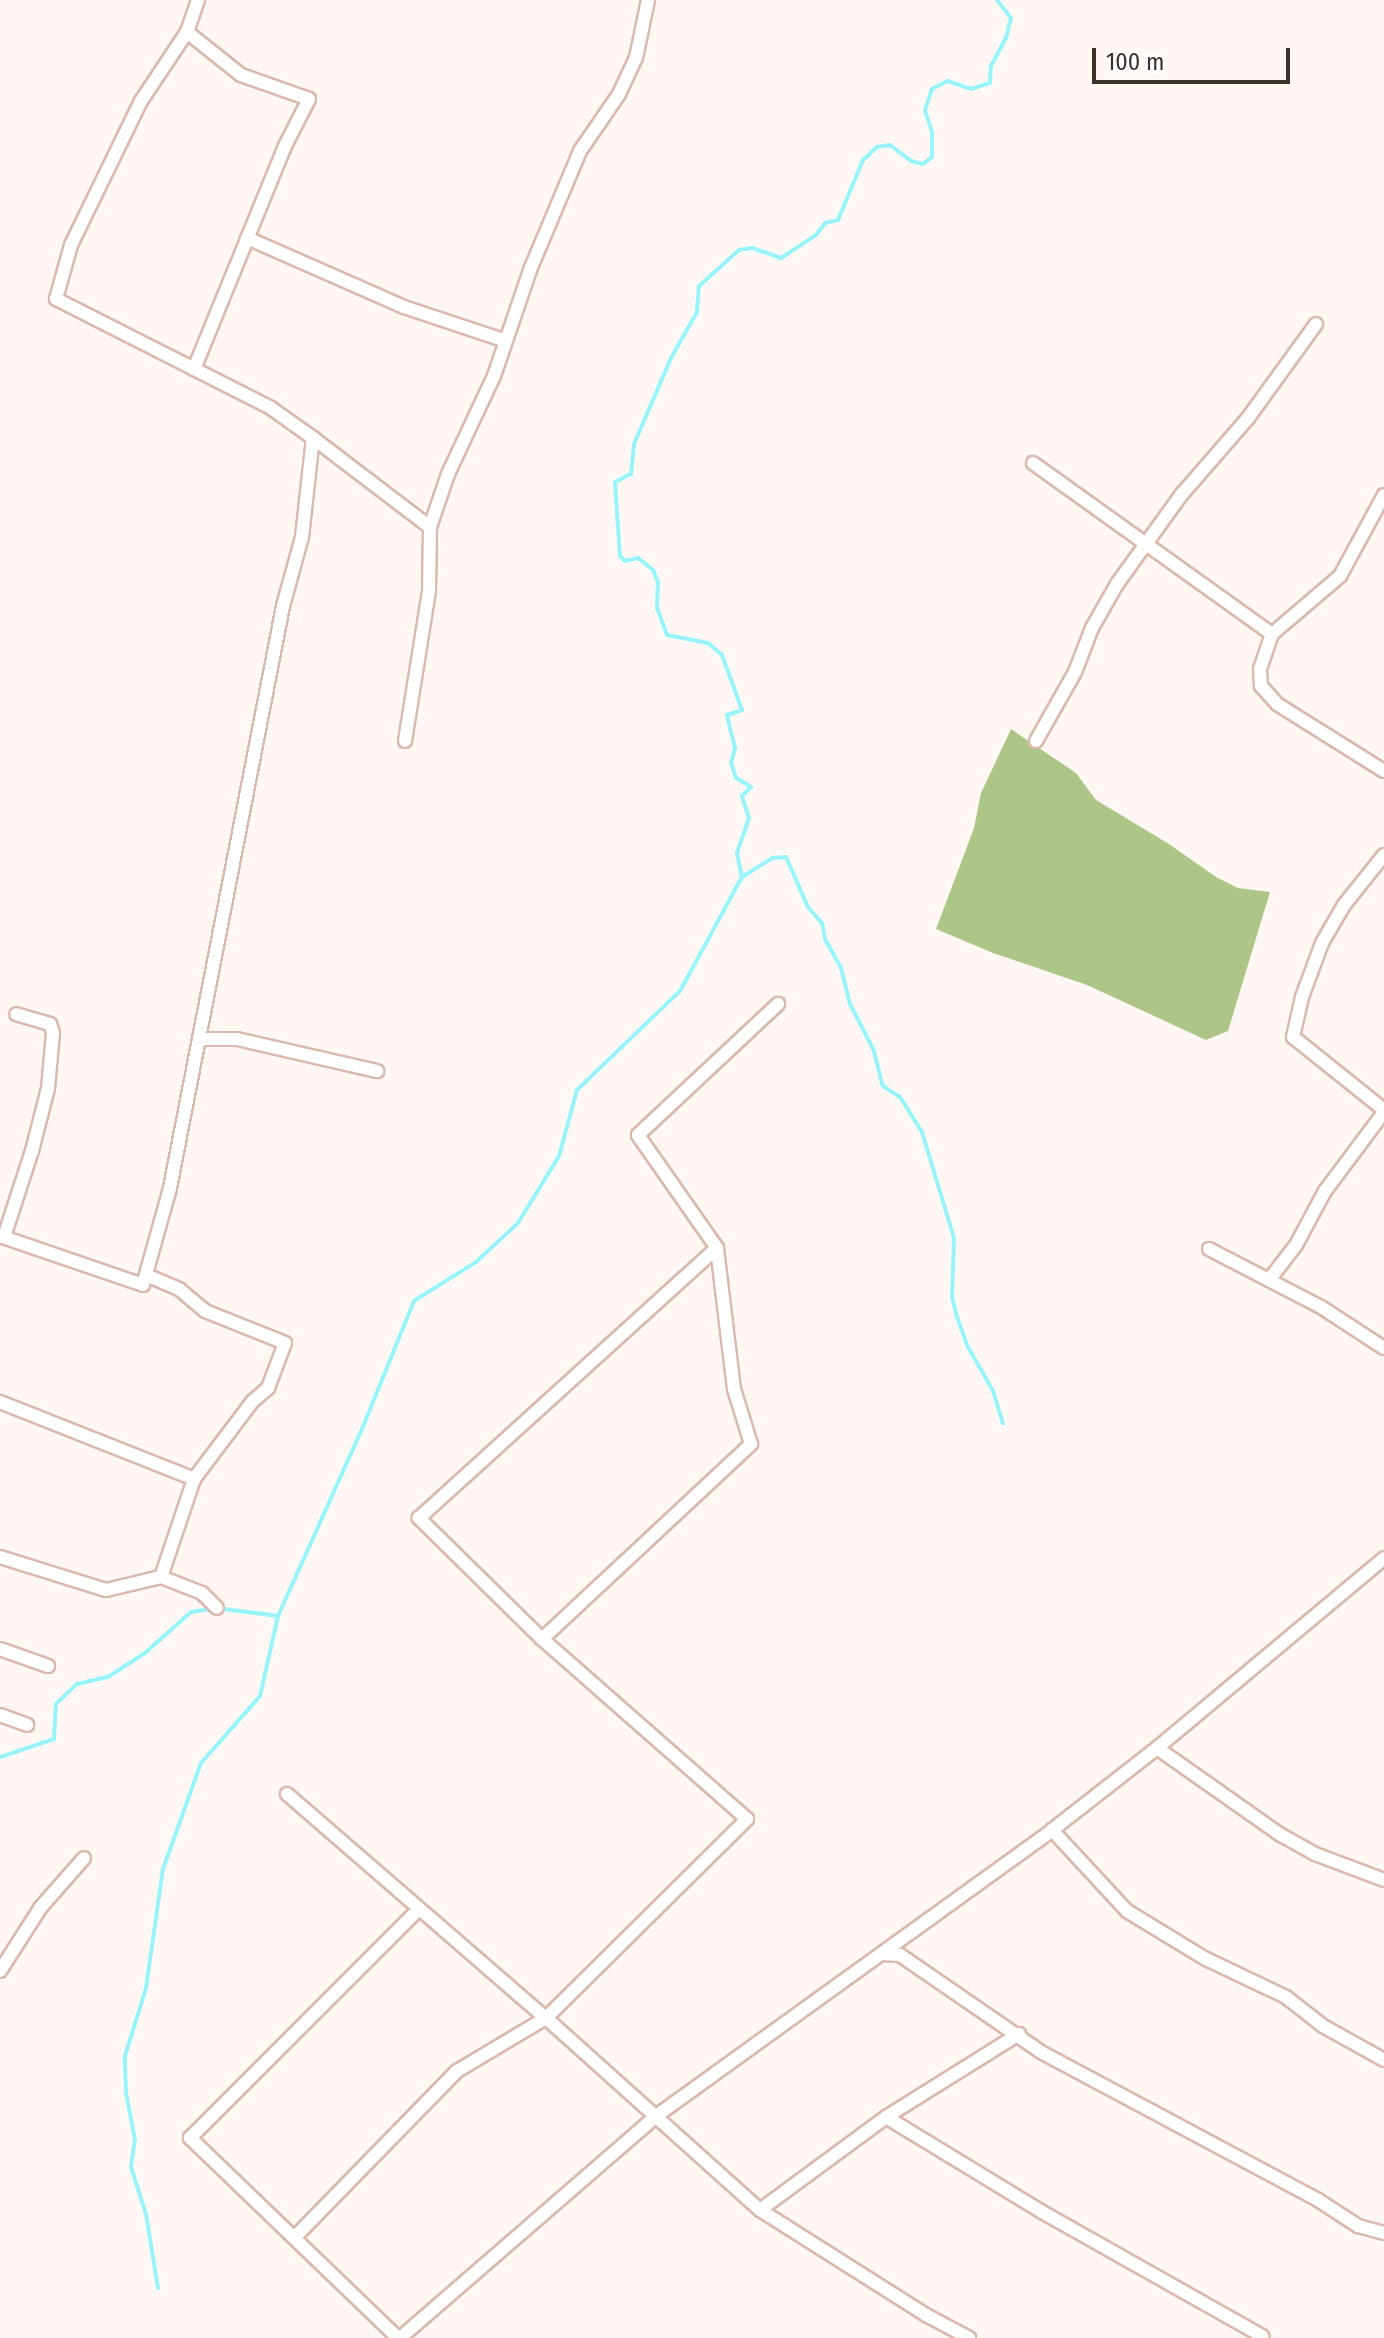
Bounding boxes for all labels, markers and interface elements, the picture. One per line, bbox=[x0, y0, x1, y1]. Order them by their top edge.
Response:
scale bar bbox=[1096, 32, 1294, 82]
text: 100 m bbox=[1106, 48, 1164, 76]

